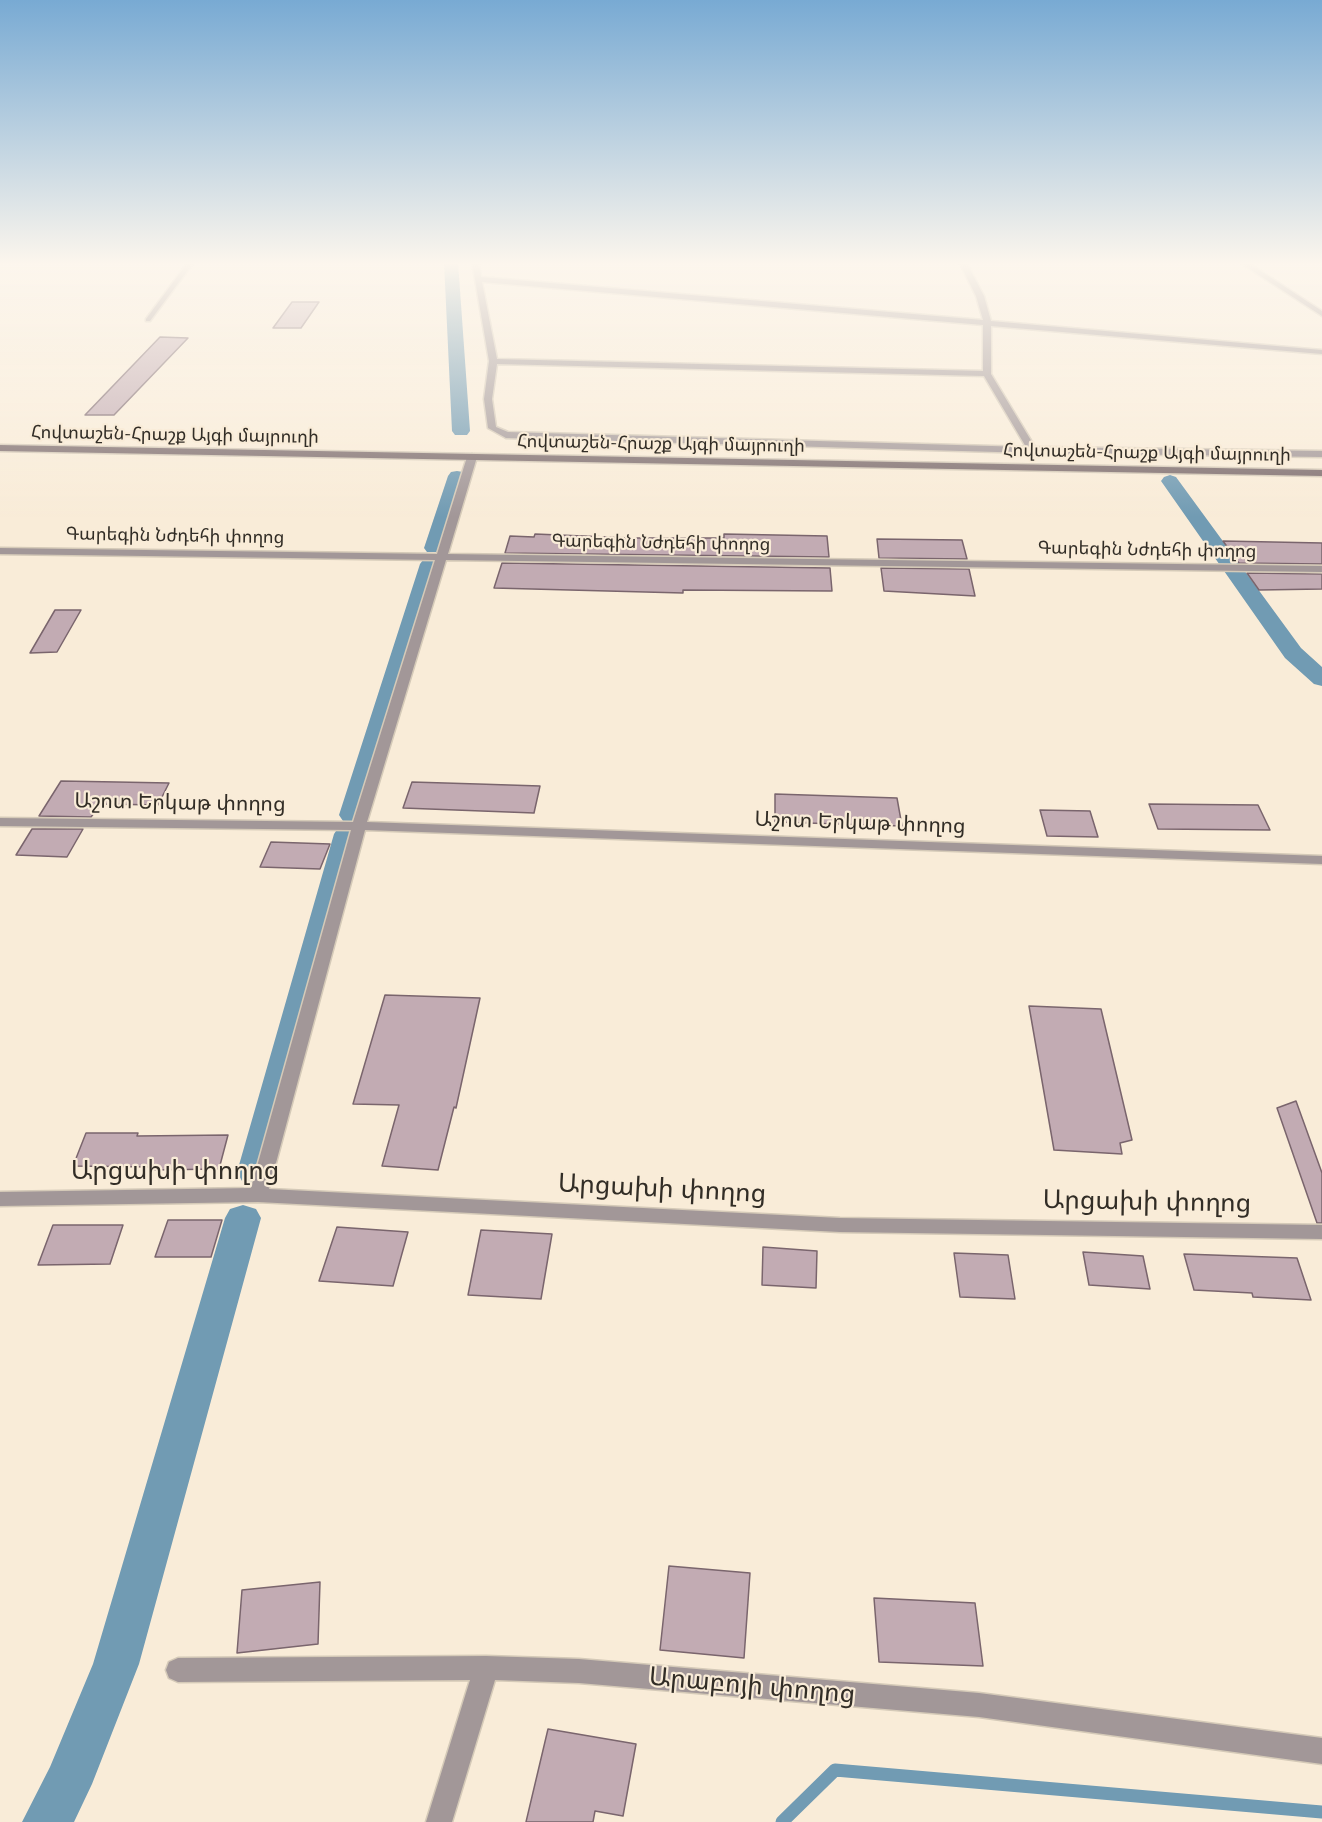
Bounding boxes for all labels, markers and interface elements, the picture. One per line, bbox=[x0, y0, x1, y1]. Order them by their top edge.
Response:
street label: Հովտաշեն-Հրաշք Այգի մայրուղի bbox=[31, 422, 319, 448]
street label: Հովտաշեն-Հրաշք Այգի մայրուղի bbox=[517, 431, 805, 457]
street label: Հովտաշեն-Հրաշք Այգի մայրուղի bbox=[1003, 440, 1291, 466]
street label: Գարեգին Նժդեհի փողոց bbox=[65, 523, 285, 549]
street label: Գարեգին Նժդեհի փողոց bbox=[551, 530, 771, 556]
street label: Գարեգին Նժդեհի փողոց bbox=[1037, 537, 1257, 563]
street label: Աշոտ Երկաթ փողոց bbox=[74, 789, 286, 817]
street label: Աշոտ Երկաթ փողոց bbox=[754, 807, 966, 839]
street label: Արցախի փողոց bbox=[71, 1155, 279, 1187]
street label: Արցախի փողոց bbox=[557, 1168, 767, 1210]
street label: Արցախի փողոց bbox=[1042, 1185, 1252, 1219]
street label: Արաբոյի փողոց bbox=[648, 1661, 856, 1711]

